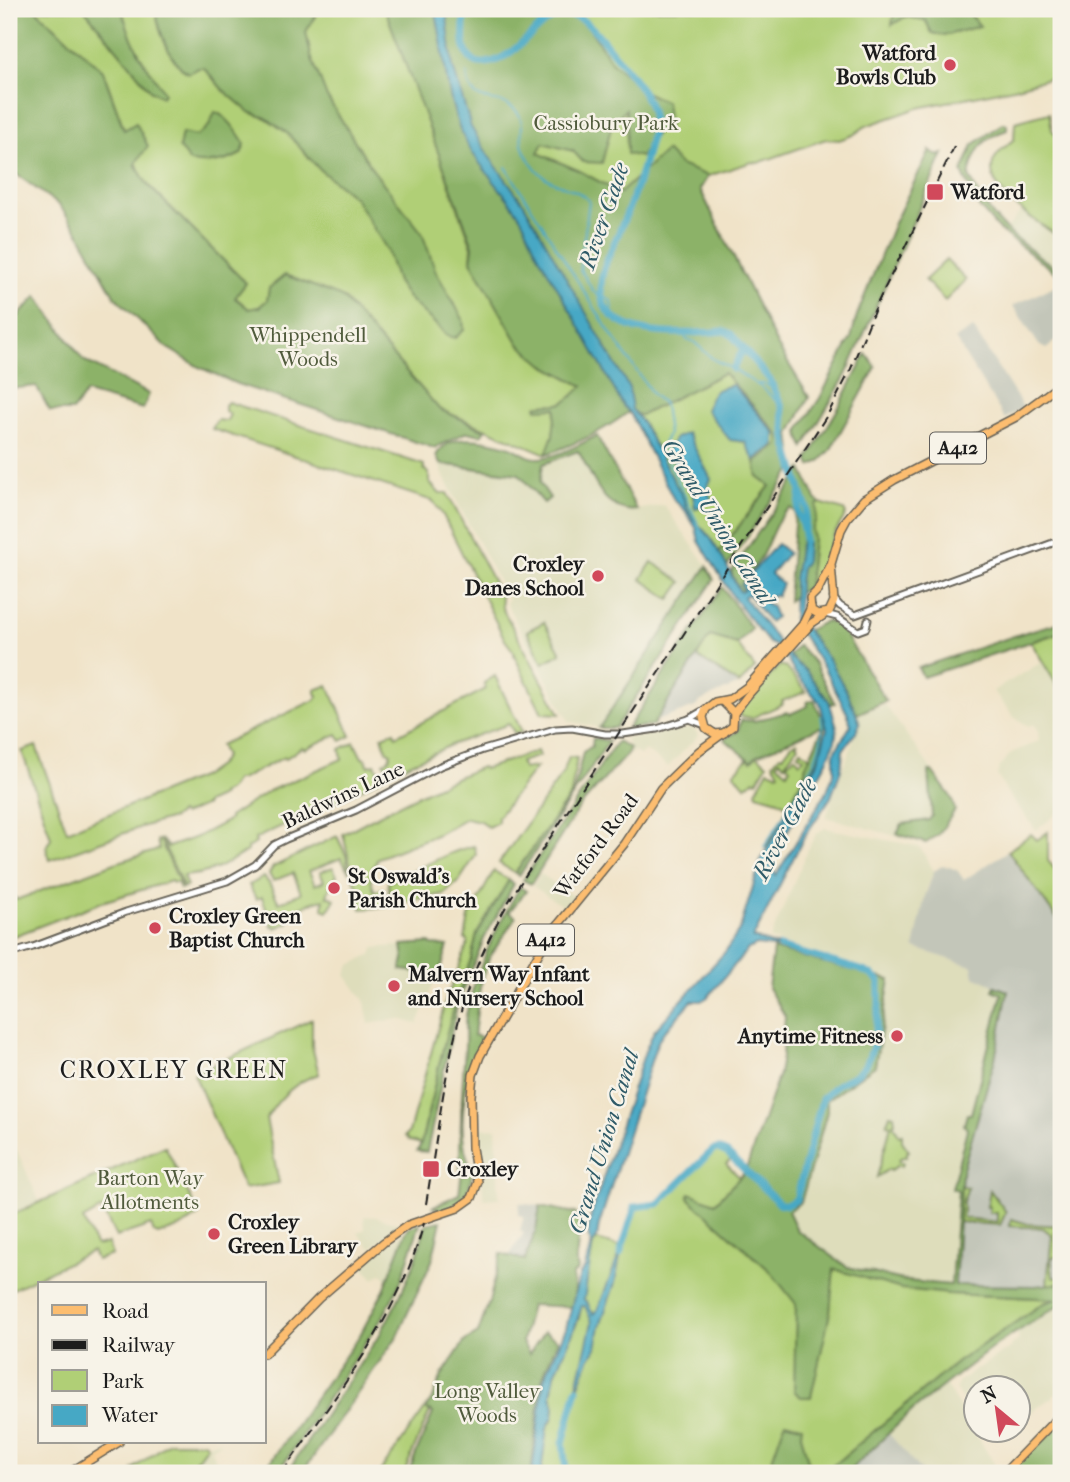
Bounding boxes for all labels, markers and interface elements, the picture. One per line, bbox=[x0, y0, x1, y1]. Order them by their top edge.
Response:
place label: Watford Bowls Club bbox=[836, 41, 937, 89]
marker: Watford Bowls Club bbox=[942, 57, 958, 73]
park label: Cassiobury Park bbox=[533, 111, 679, 135]
water label: River Gade bbox=[573, 159, 635, 274]
place label: Watford bbox=[950, 180, 1025, 204]
marker: Watford bbox=[925, 182, 945, 202]
park label: Whippendell Woods bbox=[248, 323, 367, 371]
road number: A412 bbox=[930, 432, 986, 463]
water label: Grand Union Canal bbox=[656, 434, 781, 612]
place label: Croxley Danes School bbox=[465, 552, 586, 600]
marker: Croxley Danes School bbox=[590, 568, 606, 584]
street label: Baldwins Lane bbox=[278, 756, 408, 834]
water label: River Gade bbox=[746, 773, 823, 886]
street label: Watford Road bbox=[548, 788, 643, 904]
place label: St Oswald's Parish Church bbox=[348, 864, 477, 912]
marker: St Oswald's Parish Church bbox=[326, 880, 342, 896]
place label: Croxley Green Baptist Church bbox=[169, 904, 305, 952]
marker: Croxley Green Baptist Church bbox=[147, 920, 163, 936]
road number: A412 bbox=[518, 924, 574, 956]
place label: Malvern Way Infant and Nursery School bbox=[407, 962, 590, 1010]
marker: Malvern Way Infant and Nursery School bbox=[386, 978, 402, 994]
place label: Anytime Fitness bbox=[736, 1024, 883, 1048]
marker: Anytime Fitness bbox=[889, 1028, 905, 1044]
water label: Grand Union Canal bbox=[563, 1045, 645, 1237]
district label: CROXLEY GREEN bbox=[60, 1056, 288, 1084]
place label: Croxley bbox=[447, 1157, 520, 1181]
marker: Croxley bbox=[421, 1159, 441, 1179]
park label: Barton Way Allotments bbox=[97, 1166, 204, 1214]
place label: Croxley Green Library bbox=[228, 1210, 359, 1258]
marker: Croxley Green Library bbox=[206, 1226, 222, 1242]
legend bbox=[38, 1282, 266, 1444]
text: Road bbox=[102, 1299, 149, 1323]
text: Railway bbox=[102, 1333, 176, 1357]
text: Park bbox=[102, 1369, 144, 1393]
north arrow bbox=[962, 1374, 1032, 1444]
park label: Long Valley Woods bbox=[434, 1379, 541, 1427]
text: N bbox=[978, 1382, 1001, 1408]
text: Water bbox=[101, 1403, 158, 1427]

